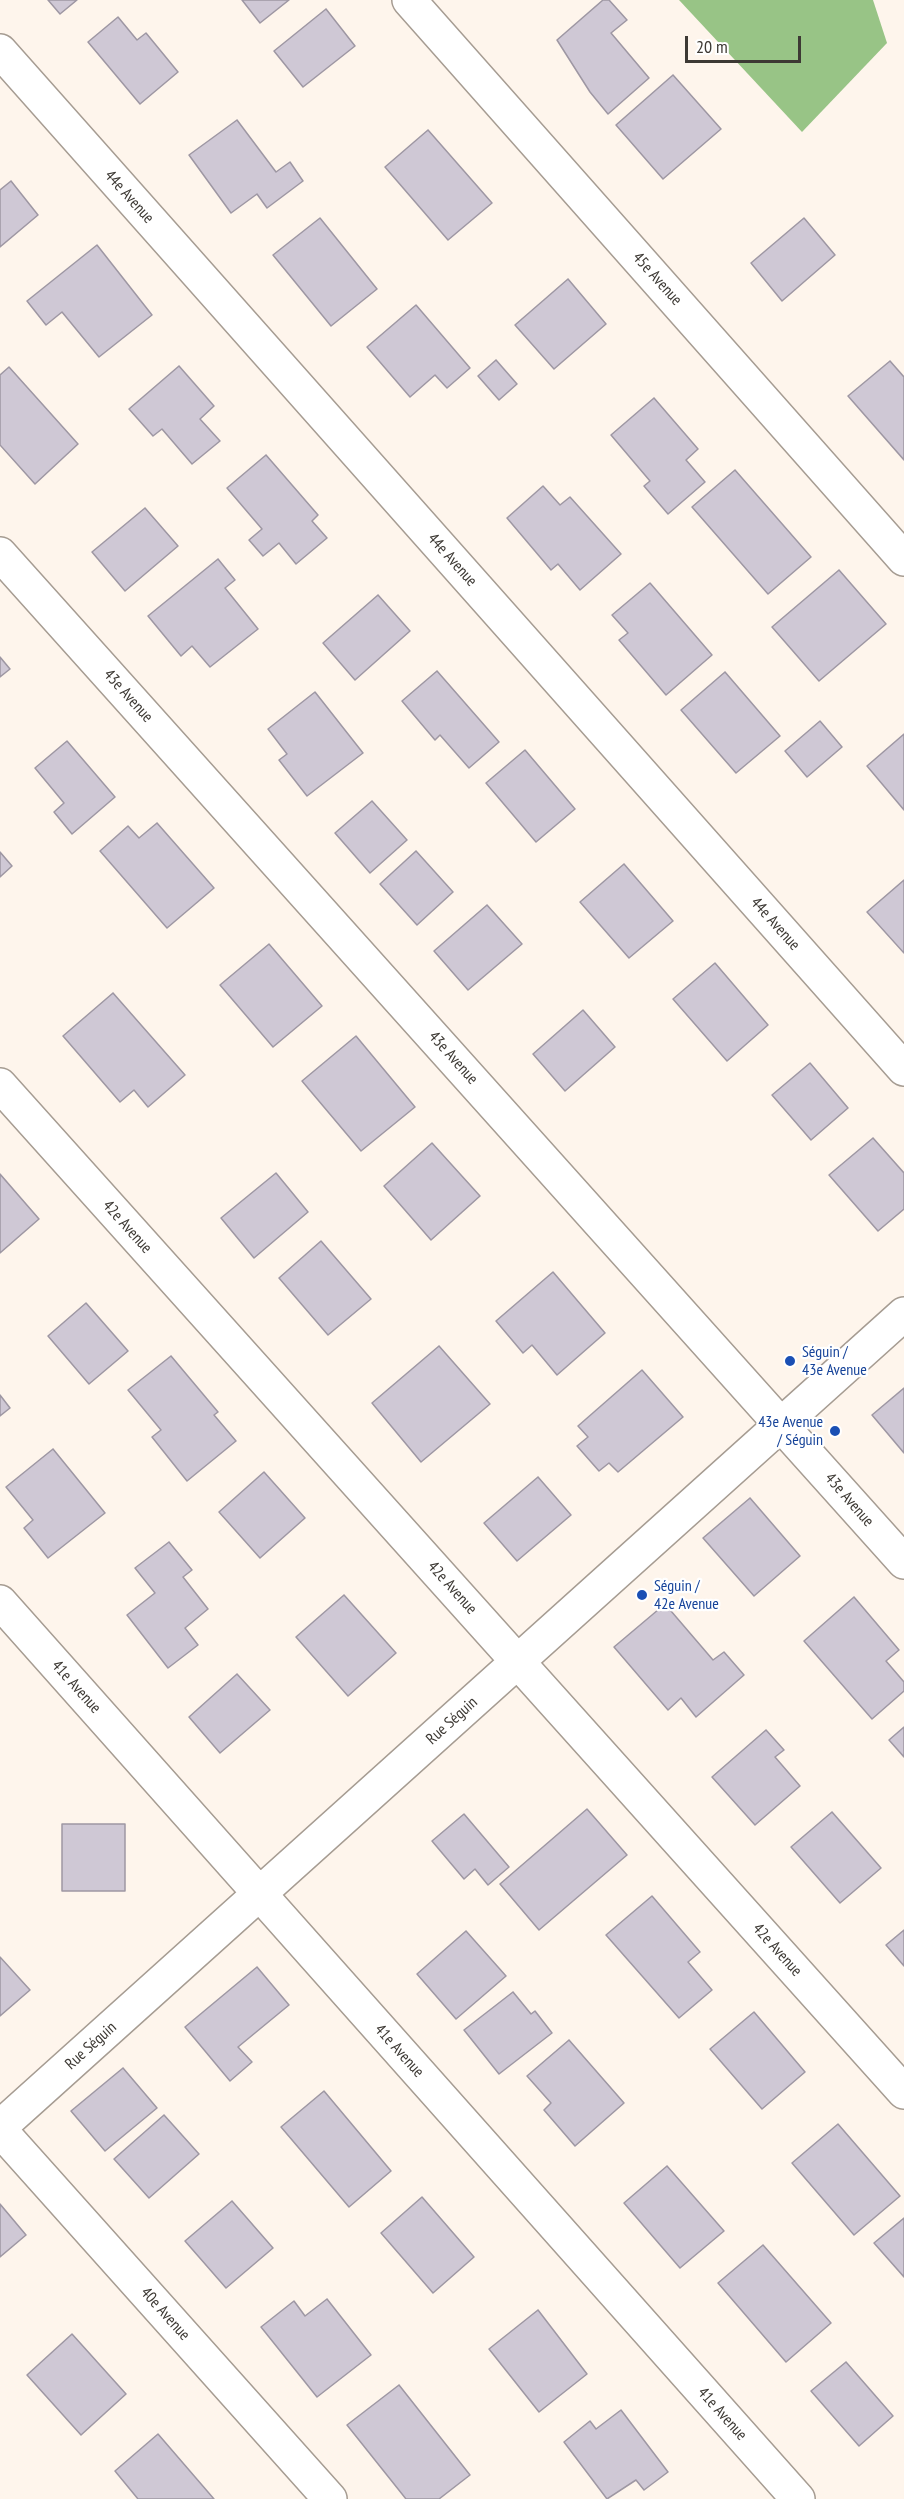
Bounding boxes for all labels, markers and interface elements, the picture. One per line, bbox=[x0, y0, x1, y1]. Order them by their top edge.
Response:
scale bar bbox=[688, 24, 804, 62]
text: 20 m bbox=[696, 35, 728, 58]
street label: 44e Avenue bbox=[100, 166, 158, 228]
street label: 45e Avenue bbox=[628, 248, 686, 310]
street label: 44e Avenue bbox=[423, 529, 481, 591]
street label: 43e Avenue bbox=[99, 665, 157, 727]
street label: 44e Avenue bbox=[746, 893, 804, 955]
street label: 43e Avenue bbox=[424, 1027, 482, 1089]
street label: 42e Avenue bbox=[98, 1196, 156, 1258]
place label: Séguin / 43e Avenue bbox=[802, 1342, 867, 1380]
marker: Séguin / 43e Avenue bbox=[783, 1354, 797, 1368]
place label: 43e Avenue / Séguin bbox=[758, 1412, 823, 1450]
marker: 43e Avenue / Séguin bbox=[828, 1424, 842, 1438]
street label: 43e Avenue bbox=[820, 1469, 878, 1531]
street label: 42e Avenue bbox=[423, 1557, 481, 1619]
place label: Séguin / 42e Avenue bbox=[654, 1576, 719, 1614]
marker: Séguin / 42e Avenue bbox=[635, 1588, 649, 1602]
street label: 41e Avenue bbox=[47, 1656, 105, 1718]
street label: Rue Séguin bbox=[422, 1693, 482, 1749]
street label: 42e Avenue bbox=[748, 1919, 806, 1981]
street label: Rue Séguin bbox=[61, 2018, 121, 2074]
street label: 41e Avenue bbox=[370, 2020, 428, 2082]
street label: 40e Avenue bbox=[136, 2283, 194, 2345]
street label: 41e Avenue bbox=[693, 2383, 751, 2445]

